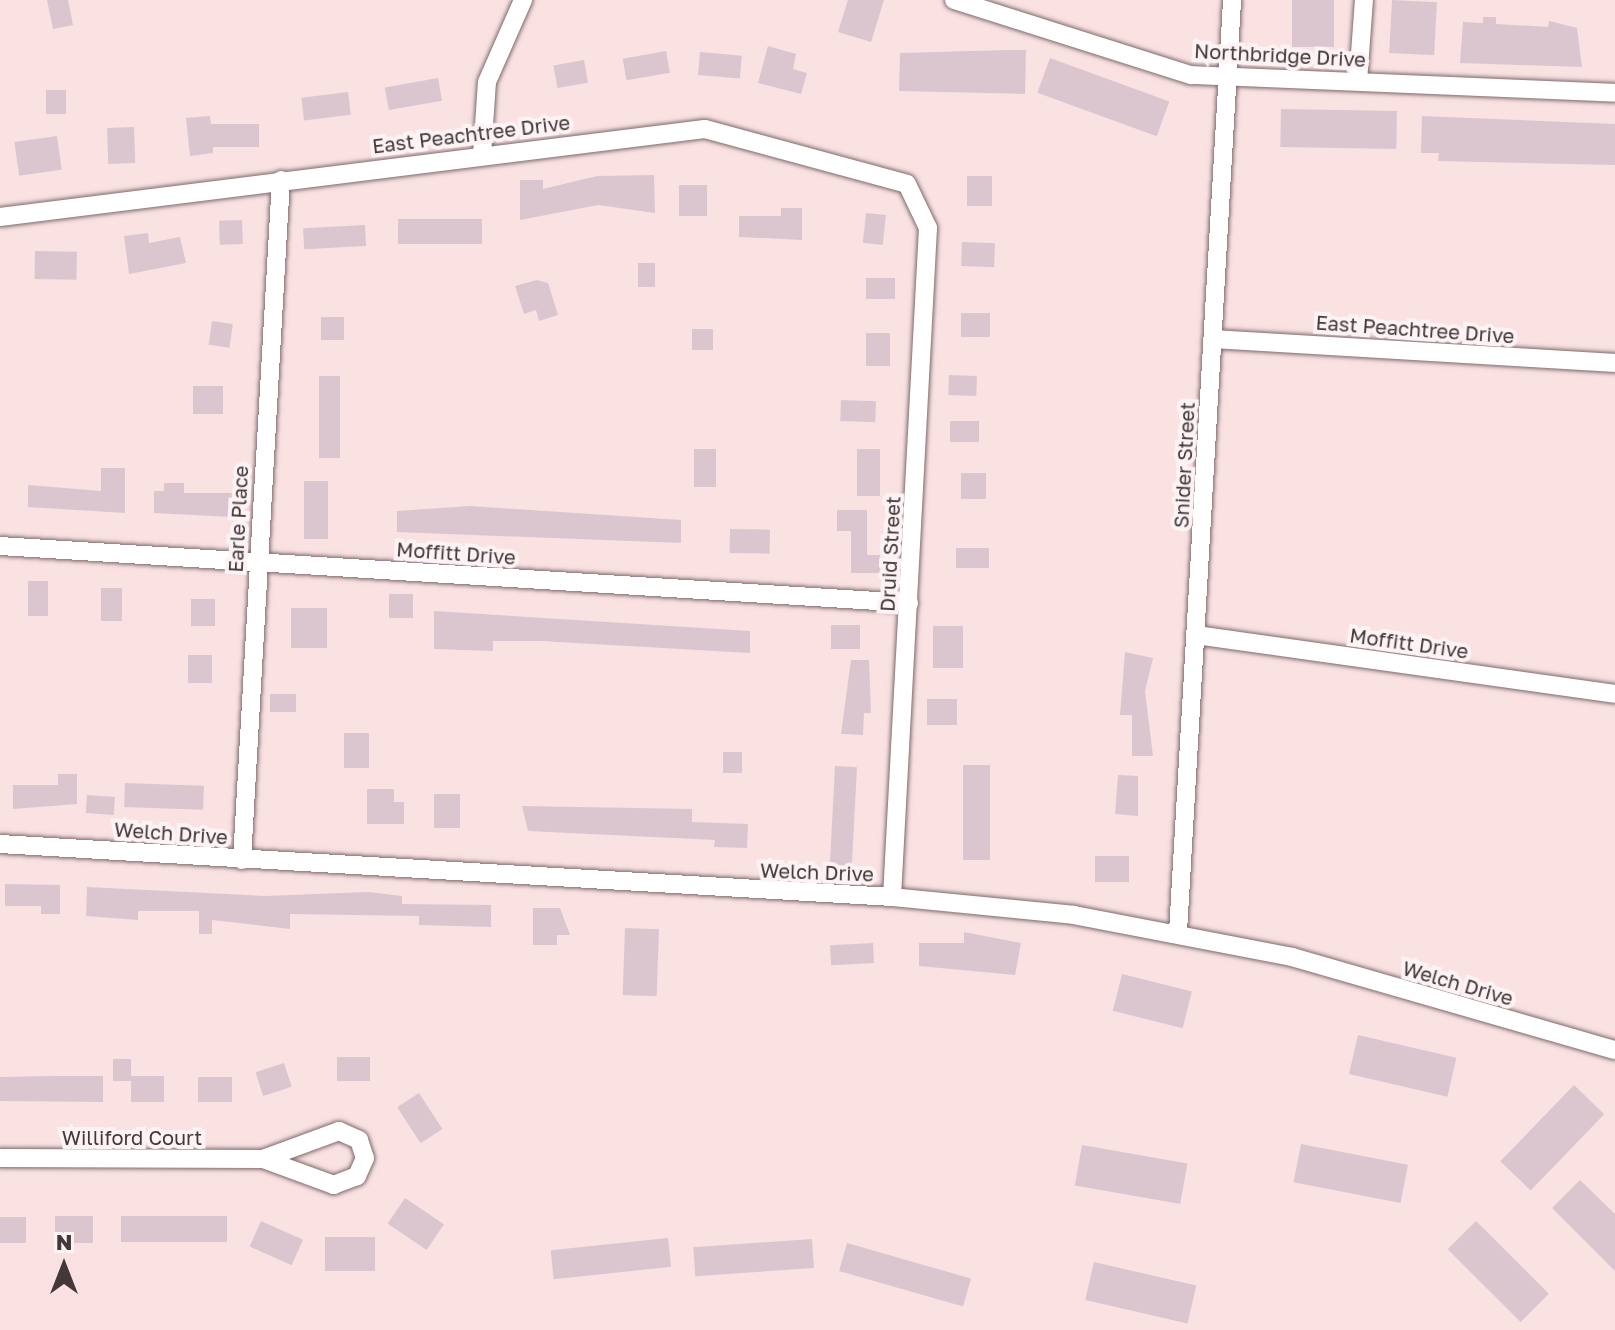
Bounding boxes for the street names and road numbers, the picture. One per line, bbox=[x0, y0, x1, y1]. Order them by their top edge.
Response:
street label: Northbridge Drive bbox=[1194, 39, 1366, 71]
street label: East Peachtree Drive bbox=[371, 110, 571, 158]
street label: East Peachtree Drive bbox=[1315, 310, 1515, 348]
street label: Snider Street bbox=[1169, 401, 1199, 529]
street label: Earle Place bbox=[223, 465, 253, 573]
street label: Druid Street bbox=[875, 496, 905, 612]
street label: Moffitt Drive bbox=[396, 537, 516, 569]
street label: Moffitt Drive bbox=[1348, 623, 1470, 663]
street label: Welch Drive bbox=[113, 817, 229, 849]
street label: Welch Drive bbox=[760, 858, 874, 886]
street label: Welch Drive bbox=[1400, 956, 1516, 1010]
street label: Williford Court bbox=[62, 1125, 202, 1149]

